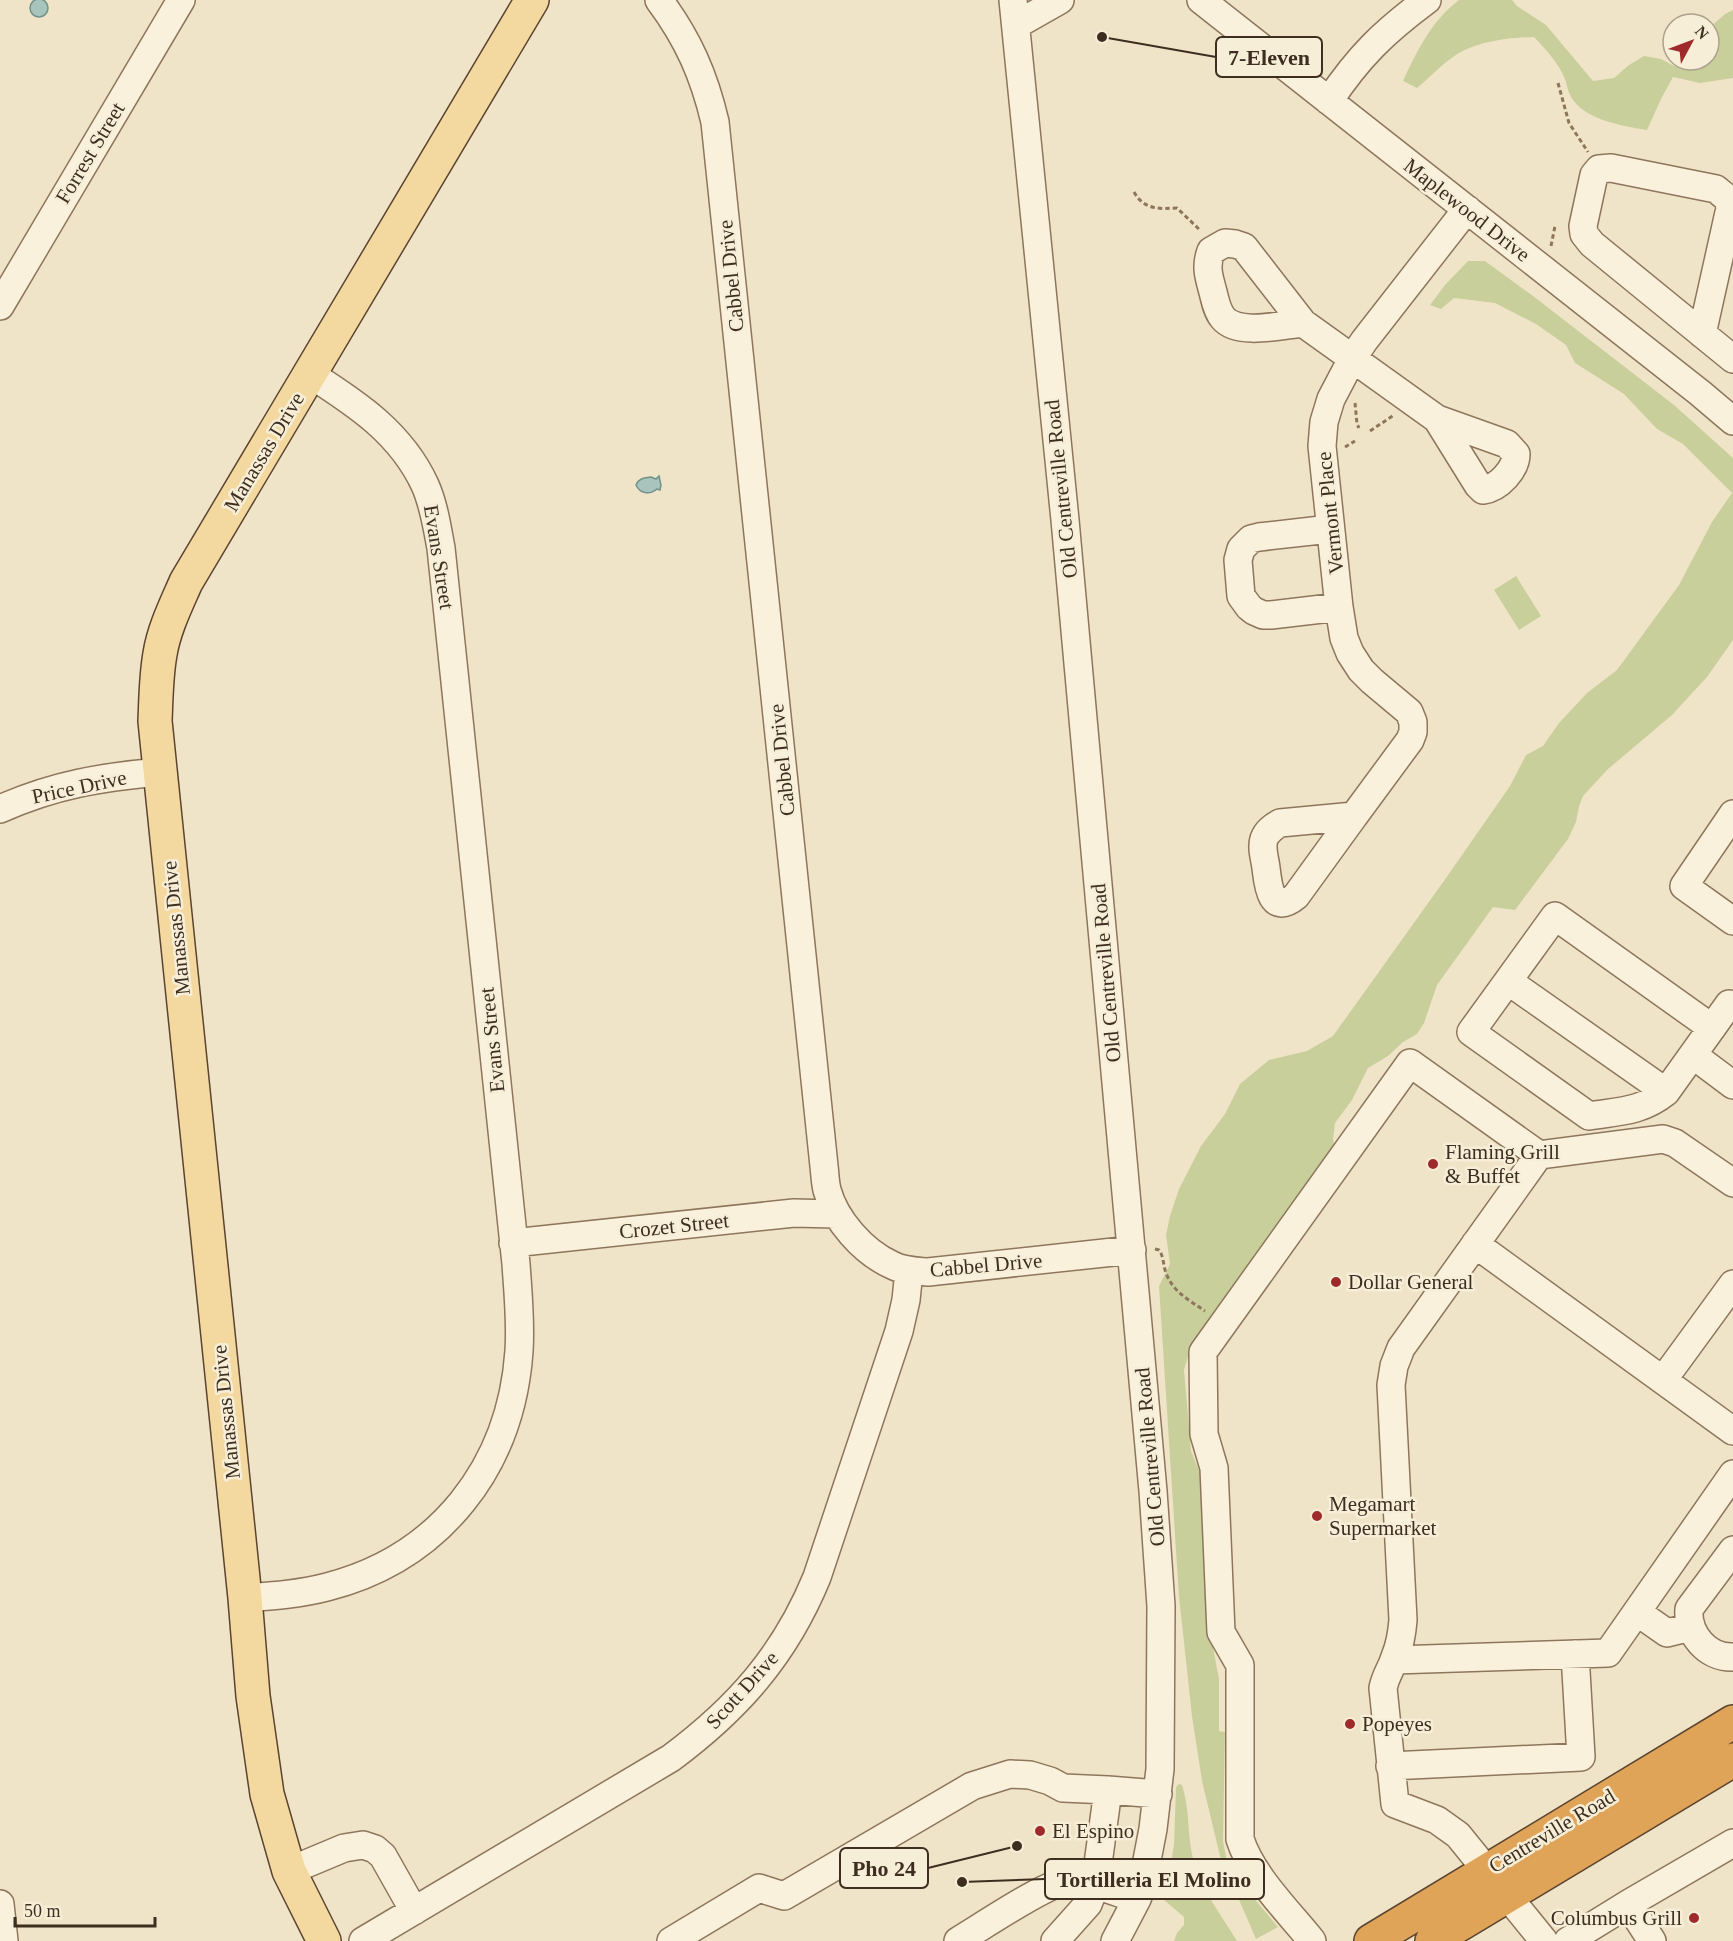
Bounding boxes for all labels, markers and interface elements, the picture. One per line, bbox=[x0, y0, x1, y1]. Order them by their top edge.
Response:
north arrow bbox=[1661, 12, 1721, 72]
text: N bbox=[1692, 23, 1712, 43]
callout: 7-Eleven bbox=[1216, 37, 1322, 77]
text: 7-Eleven bbox=[1228, 45, 1310, 70]
street label: Forrest Street bbox=[50, 98, 130, 208]
street label: Maplewood Drive bbox=[1399, 153, 1535, 267]
street label: Cabbel Drive bbox=[713, 219, 749, 333]
street label: Manassas Drive bbox=[219, 388, 309, 516]
street label: Old Centreville Road bbox=[1040, 398, 1082, 580]
street label: Vermont Place bbox=[1312, 451, 1348, 575]
street label: Evans Street bbox=[419, 503, 459, 611]
street label: Cabbel Drive bbox=[764, 703, 800, 817]
street label: Price Drive bbox=[29, 765, 129, 809]
street label: Manassas Drive bbox=[157, 860, 195, 996]
street label: Old Centreville Road bbox=[1086, 882, 1126, 1064]
street label: Evans Street bbox=[475, 986, 509, 1094]
place label: Flaming Grill & Buffet bbox=[1445, 1140, 1560, 1188]
marker: Flaming Grill & Buffet bbox=[1426, 1157, 1440, 1171]
street label: Crozet Street bbox=[618, 1208, 730, 1244]
street label: Cabbel Drive bbox=[929, 1248, 1043, 1282]
place label: Dollar General bbox=[1348, 1270, 1474, 1294]
marker: Dollar General bbox=[1329, 1275, 1343, 1289]
street label: Manassas Drive bbox=[207, 1344, 245, 1480]
street label: Old Centreville Road bbox=[1130, 1366, 1170, 1548]
place label: Megamart Supermarket bbox=[1329, 1492, 1436, 1540]
marker: Megamart Supermarket bbox=[1310, 1509, 1324, 1523]
street label: Scott Drive bbox=[701, 1646, 783, 1734]
place label: Popeyes bbox=[1362, 1712, 1432, 1736]
marker: Popeyes bbox=[1343, 1717, 1357, 1731]
street label: Centreville Road bbox=[1485, 1784, 1620, 1878]
place label: El Espino bbox=[1052, 1819, 1134, 1843]
marker: El Espino bbox=[1033, 1824, 1047, 1838]
callout: Pho 24 bbox=[840, 1848, 928, 1888]
text: Pho 24 bbox=[852, 1856, 916, 1881]
callout: Tortilleria El Molino bbox=[1045, 1859, 1264, 1899]
text: Tortilleria El Molino bbox=[1057, 1867, 1251, 1892]
scale bar bbox=[15, 1890, 154, 1928]
text: 50 m bbox=[24, 1901, 61, 1921]
place label: Columbus Grill bbox=[1551, 1906, 1682, 1930]
marker: Columbus Grill bbox=[1687, 1911, 1701, 1925]

